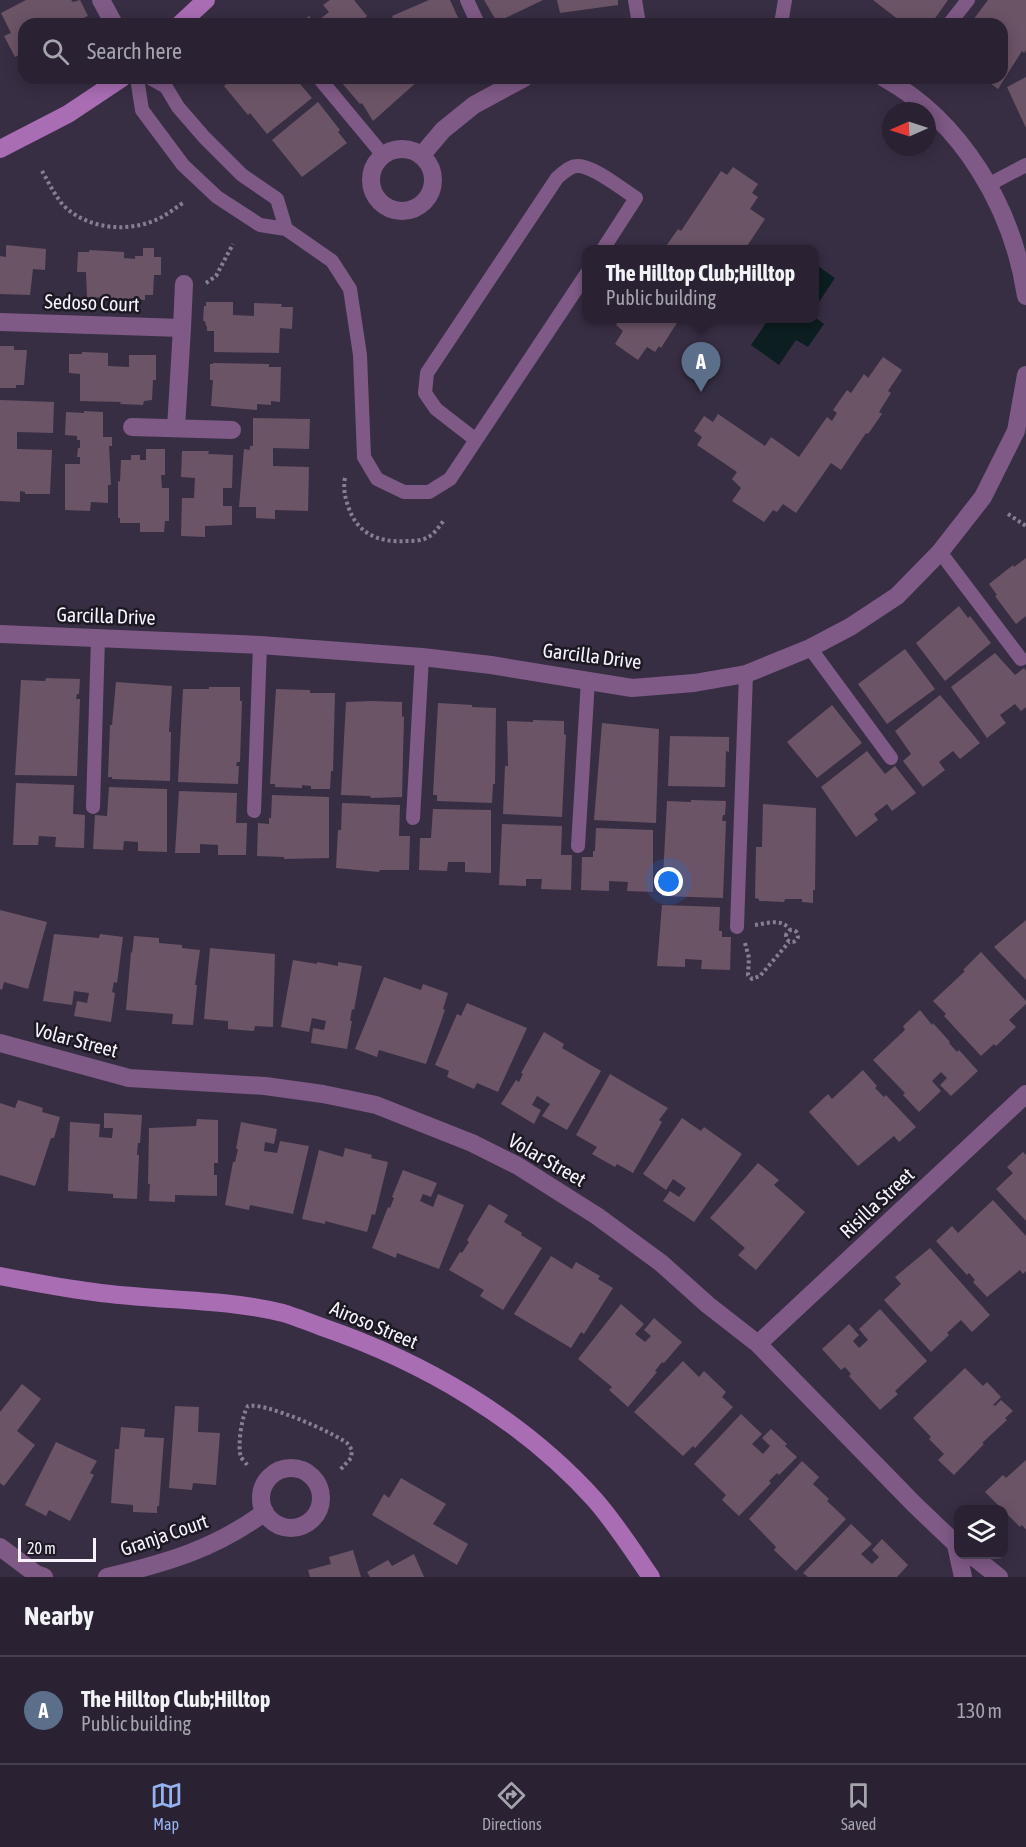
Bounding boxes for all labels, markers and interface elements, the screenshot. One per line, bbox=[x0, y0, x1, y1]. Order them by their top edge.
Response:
search box bbox=[18, 18, 1008, 84]
icon: search bbox=[39, 35, 72, 68]
text: Search here bbox=[87, 38, 182, 64]
north arrow bbox=[882, 102, 936, 156]
popup bbox=[582, 245, 819, 323]
text: The Hilltop Club;Hilltop bbox=[606, 260, 795, 286]
text: Public building bbox=[606, 286, 716, 309]
street label: Sedoso Court bbox=[44, 289, 140, 316]
pin: A bbox=[682, 342, 720, 392]
street label: Garcilla Drive bbox=[56, 602, 156, 629]
street label: Garcilla Drive bbox=[541, 638, 643, 673]
your location bbox=[654, 867, 683, 896]
street label: Volar Street bbox=[32, 1017, 121, 1062]
street label: Volar Street bbox=[504, 1128, 590, 1191]
street label: Risilla Street bbox=[835, 1162, 919, 1243]
street label: Airoso Street bbox=[327, 1296, 422, 1353]
map controls bbox=[954, 1505, 1008, 1559]
button: layers bbox=[954, 1505, 1008, 1559]
street label: Granja Court bbox=[117, 1509, 211, 1560]
scale bar bbox=[18, 1535, 96, 1562]
text: 20 m bbox=[27, 1539, 56, 1557]
text: Nearby bbox=[24, 1601, 94, 1631]
text: The Hilltop Club;Hilltop bbox=[81, 1686, 270, 1712]
text: A bbox=[39, 1699, 48, 1722]
text: 130 m bbox=[957, 1699, 1002, 1722]
text: Public building bbox=[81, 1712, 191, 1735]
tab: Map bbox=[150, 1779, 183, 1833]
tab: Directions bbox=[482, 1779, 542, 1833]
tab: Saved bbox=[841, 1779, 876, 1833]

